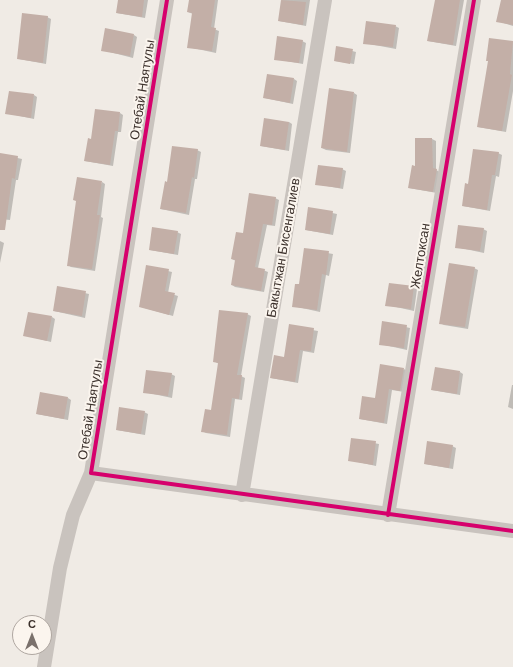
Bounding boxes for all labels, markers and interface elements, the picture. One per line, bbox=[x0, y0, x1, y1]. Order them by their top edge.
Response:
street label: Отебай Наятулы bbox=[127, 39, 159, 141]
street label: Бакытжан Бисенгалиев bbox=[264, 177, 304, 319]
street label: Желтоксан bbox=[408, 222, 434, 290]
street label: Отебай Наятулы bbox=[75, 359, 107, 461]
north arrow bbox=[12, 615, 52, 655]
text: С bbox=[28, 618, 36, 630]

